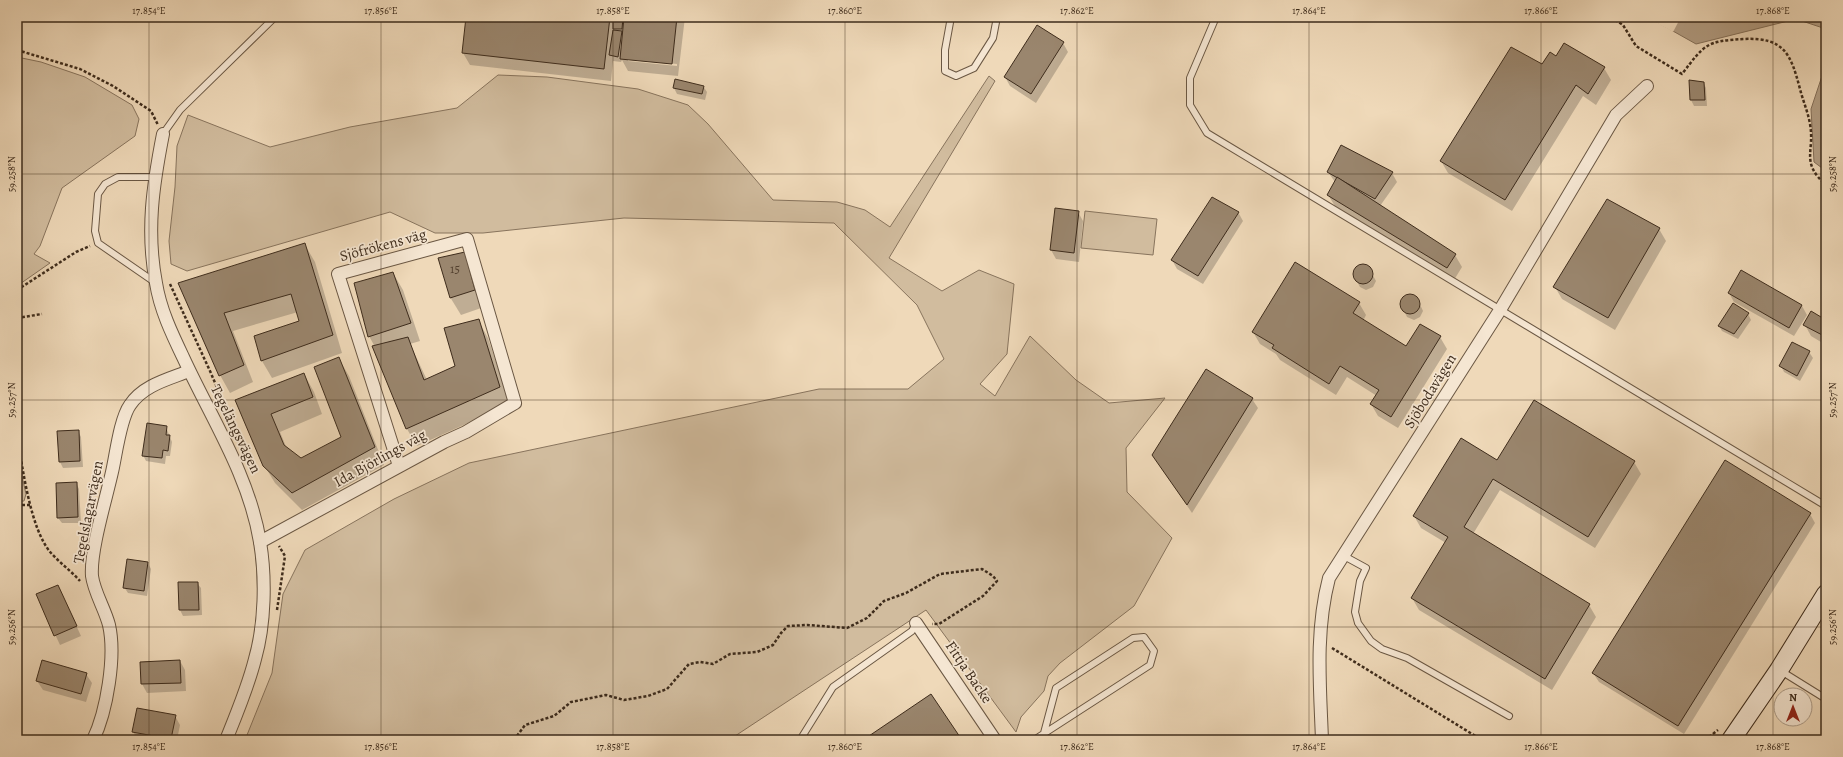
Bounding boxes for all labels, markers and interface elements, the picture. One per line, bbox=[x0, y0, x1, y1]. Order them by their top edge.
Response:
text: 17.854°E bbox=[132, 4, 166, 17]
text: 17.856°E bbox=[364, 4, 398, 17]
text: 17.858°E bbox=[596, 4, 630, 17]
text: 17.860°E bbox=[828, 4, 862, 17]
text: 17.862°E bbox=[1060, 4, 1094, 17]
text: 17.864°E bbox=[1292, 4, 1326, 17]
text: 17.866°E bbox=[1524, 4, 1558, 17]
text: 17.868°E bbox=[1756, 4, 1790, 17]
text: 59.258°N bbox=[5, 156, 18, 192]
text: 59.258°N bbox=[1826, 156, 1839, 192]
street label: Sjöfrökens väg bbox=[337, 224, 429, 266]
house number: 15 bbox=[450, 260, 460, 277]
street label: Sjöbodavägen bbox=[1399, 350, 1461, 432]
street label: Tegelängsvägen bbox=[206, 381, 266, 477]
text: 59.257°N bbox=[5, 382, 18, 418]
text: 59.257°N bbox=[1826, 382, 1839, 418]
street label: Ida Björlings väg bbox=[330, 424, 430, 492]
street label: Tegelslagarvägen bbox=[68, 459, 108, 565]
text: 59.256°N bbox=[5, 609, 18, 645]
text: 59.256°N bbox=[1826, 609, 1839, 645]
street label: Fittja Backe bbox=[941, 637, 997, 707]
north arrow bbox=[1773, 687, 1813, 727]
text: N bbox=[1789, 690, 1797, 705]
text: 17.854°E bbox=[132, 740, 166, 753]
text: 17.856°E bbox=[364, 740, 398, 753]
text: 17.858°E bbox=[596, 740, 630, 753]
text: 17.860°E bbox=[828, 740, 862, 753]
text: 17.862°E bbox=[1060, 740, 1094, 753]
text: 17.864°E bbox=[1292, 740, 1326, 753]
text: 17.866°E bbox=[1524, 740, 1558, 753]
text: 17.868°E bbox=[1756, 740, 1790, 753]

